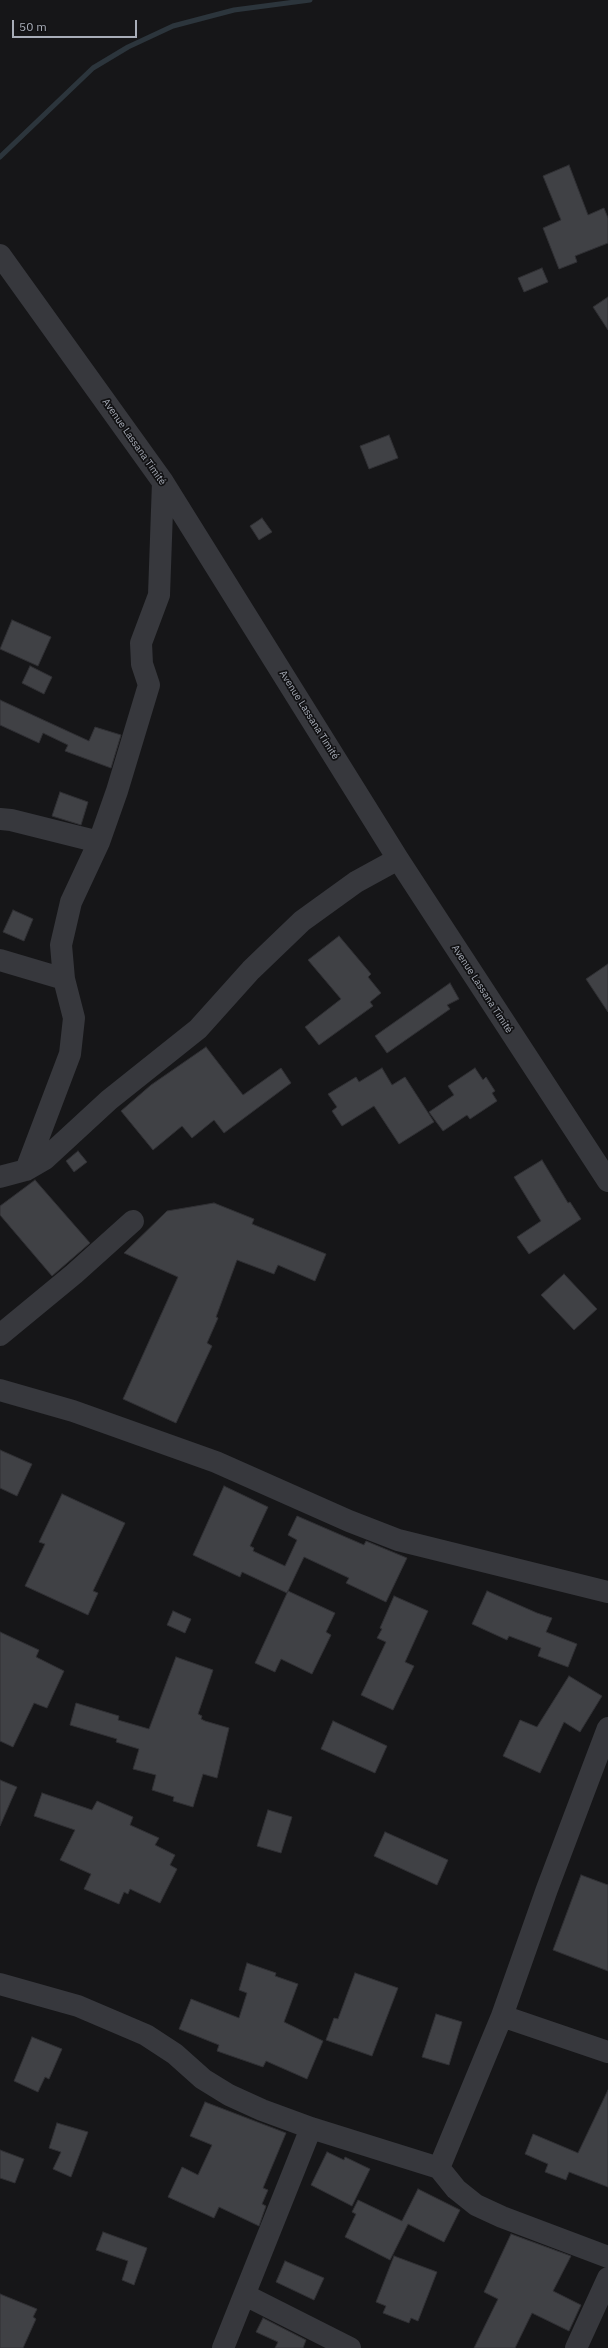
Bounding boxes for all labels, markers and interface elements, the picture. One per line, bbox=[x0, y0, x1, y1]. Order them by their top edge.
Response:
scale bar bbox=[14, 12, 139, 38]
text: 50 m bbox=[19, 19, 47, 34]
street label: Avenue Lassana Timité bbox=[100, 396, 168, 488]
street label: Avenue Lassana Timité bbox=[277, 668, 341, 762]
street label: Avenue Lassana Timité bbox=[449, 943, 515, 1035]

